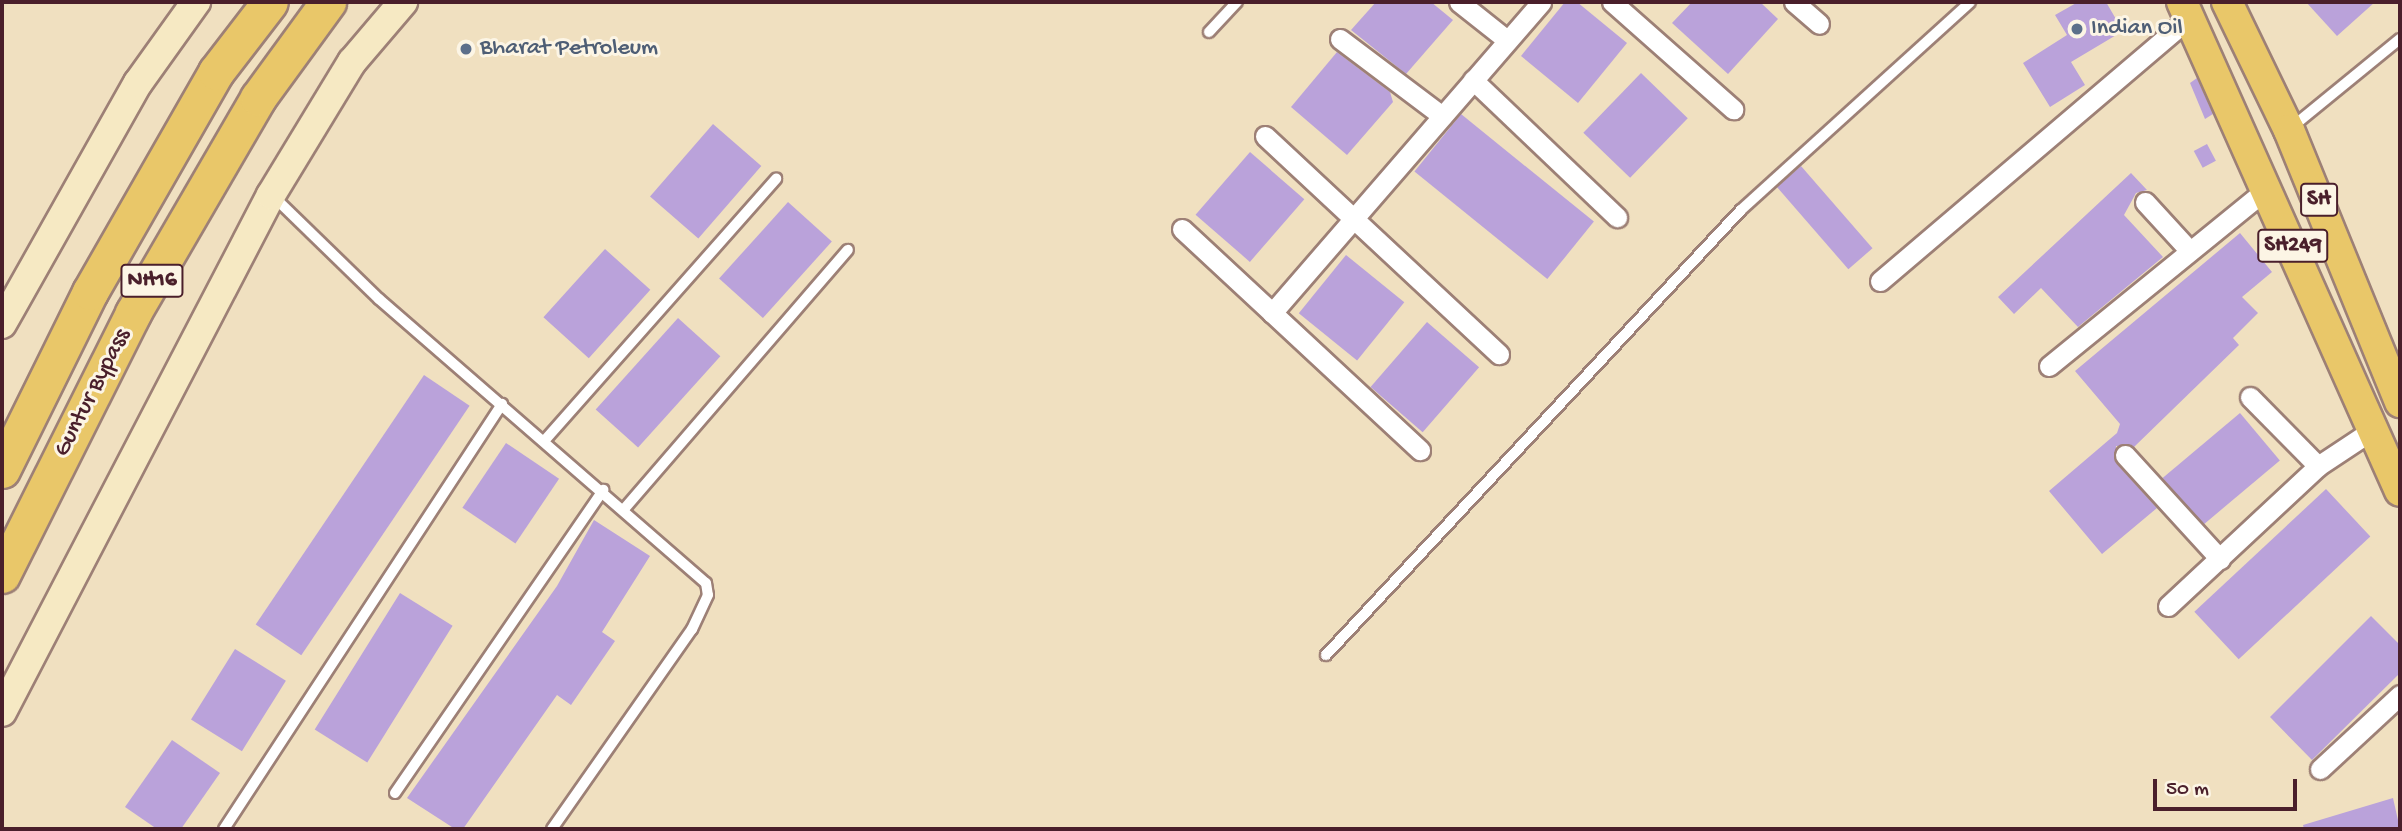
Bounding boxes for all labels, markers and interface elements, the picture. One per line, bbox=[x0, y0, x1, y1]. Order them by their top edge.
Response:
place label: Indian Oil bbox=[2091, 15, 2183, 43]
marker: Indian Oil bbox=[2069, 21, 2085, 37]
place label: Bharat Petroleum bbox=[480, 35, 658, 63]
marker: Bharat Petroleum bbox=[458, 41, 474, 57]
road number: SH bbox=[2300, 181, 2338, 220]
road number: SH249 bbox=[2256, 227, 2330, 266]
road number: NH16 bbox=[119, 262, 185, 300]
street label: Guntur Bypass bbox=[48, 324, 138, 462]
scale bar bbox=[2157, 764, 2300, 808]
text: 50 m bbox=[2166, 778, 2209, 803]

